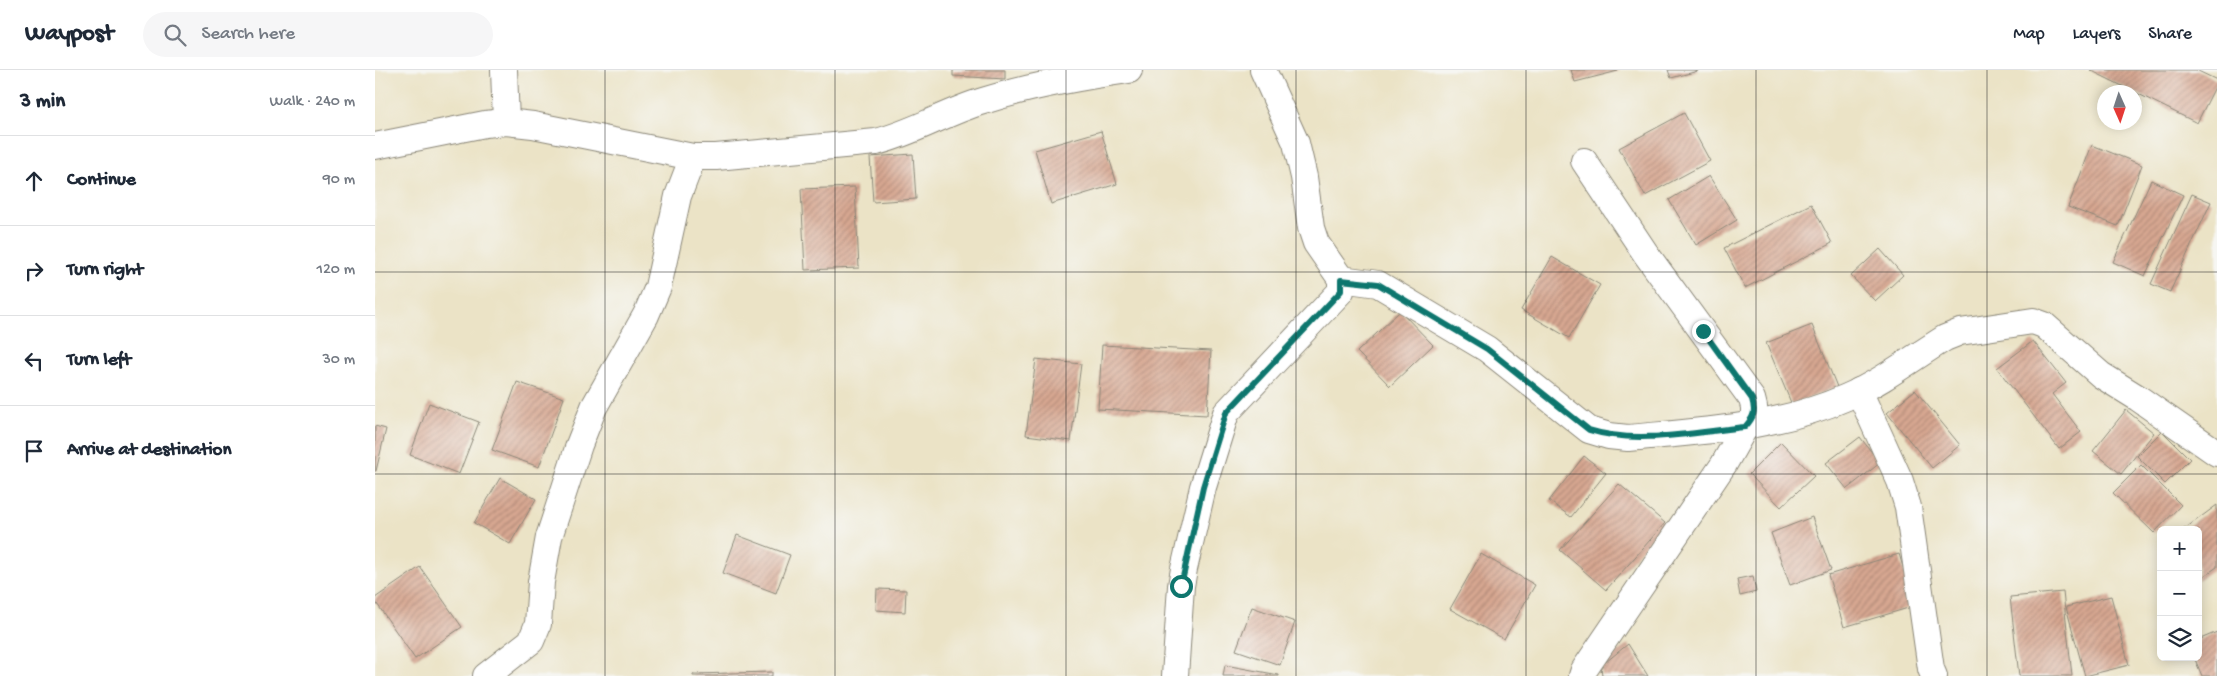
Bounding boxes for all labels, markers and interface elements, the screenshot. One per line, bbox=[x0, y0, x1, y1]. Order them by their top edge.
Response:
search box bbox=[143, 12, 493, 57]
text: Waypost bbox=[25, 20, 113, 49]
icon: search bbox=[161, 21, 189, 49]
text: Search here bbox=[201, 23, 295, 46]
text: Map bbox=[2013, 24, 2045, 45]
text: Layers bbox=[2073, 24, 2120, 45]
text: Share bbox=[2148, 24, 2192, 45]
north arrow bbox=[2097, 85, 2142, 130]
text: 3 min bbox=[20, 90, 65, 115]
text: Walk · 240 m bbox=[270, 93, 355, 112]
icon: ahead bbox=[20, 167, 48, 195]
text: Continue bbox=[67, 169, 136, 192]
text: 90 m bbox=[323, 171, 355, 190]
icon: right bbox=[20, 257, 48, 285]
text: Turn right bbox=[67, 259, 143, 282]
text: 120 m bbox=[316, 261, 355, 280]
route end bbox=[1692, 320, 1715, 343]
icon: left bbox=[20, 347, 48, 375]
text: Turn left bbox=[67, 349, 131, 372]
text: 30 m bbox=[322, 351, 355, 370]
icon: arrive bbox=[20, 437, 48, 465]
text: Arrive at destination bbox=[67, 439, 231, 462]
map controls bbox=[2157, 526, 2202, 661]
button: + bbox=[2157, 526, 2202, 571]
button: − bbox=[2157, 571, 2202, 616]
route start bbox=[1170, 575, 1193, 598]
button: layers bbox=[2157, 616, 2202, 661]

